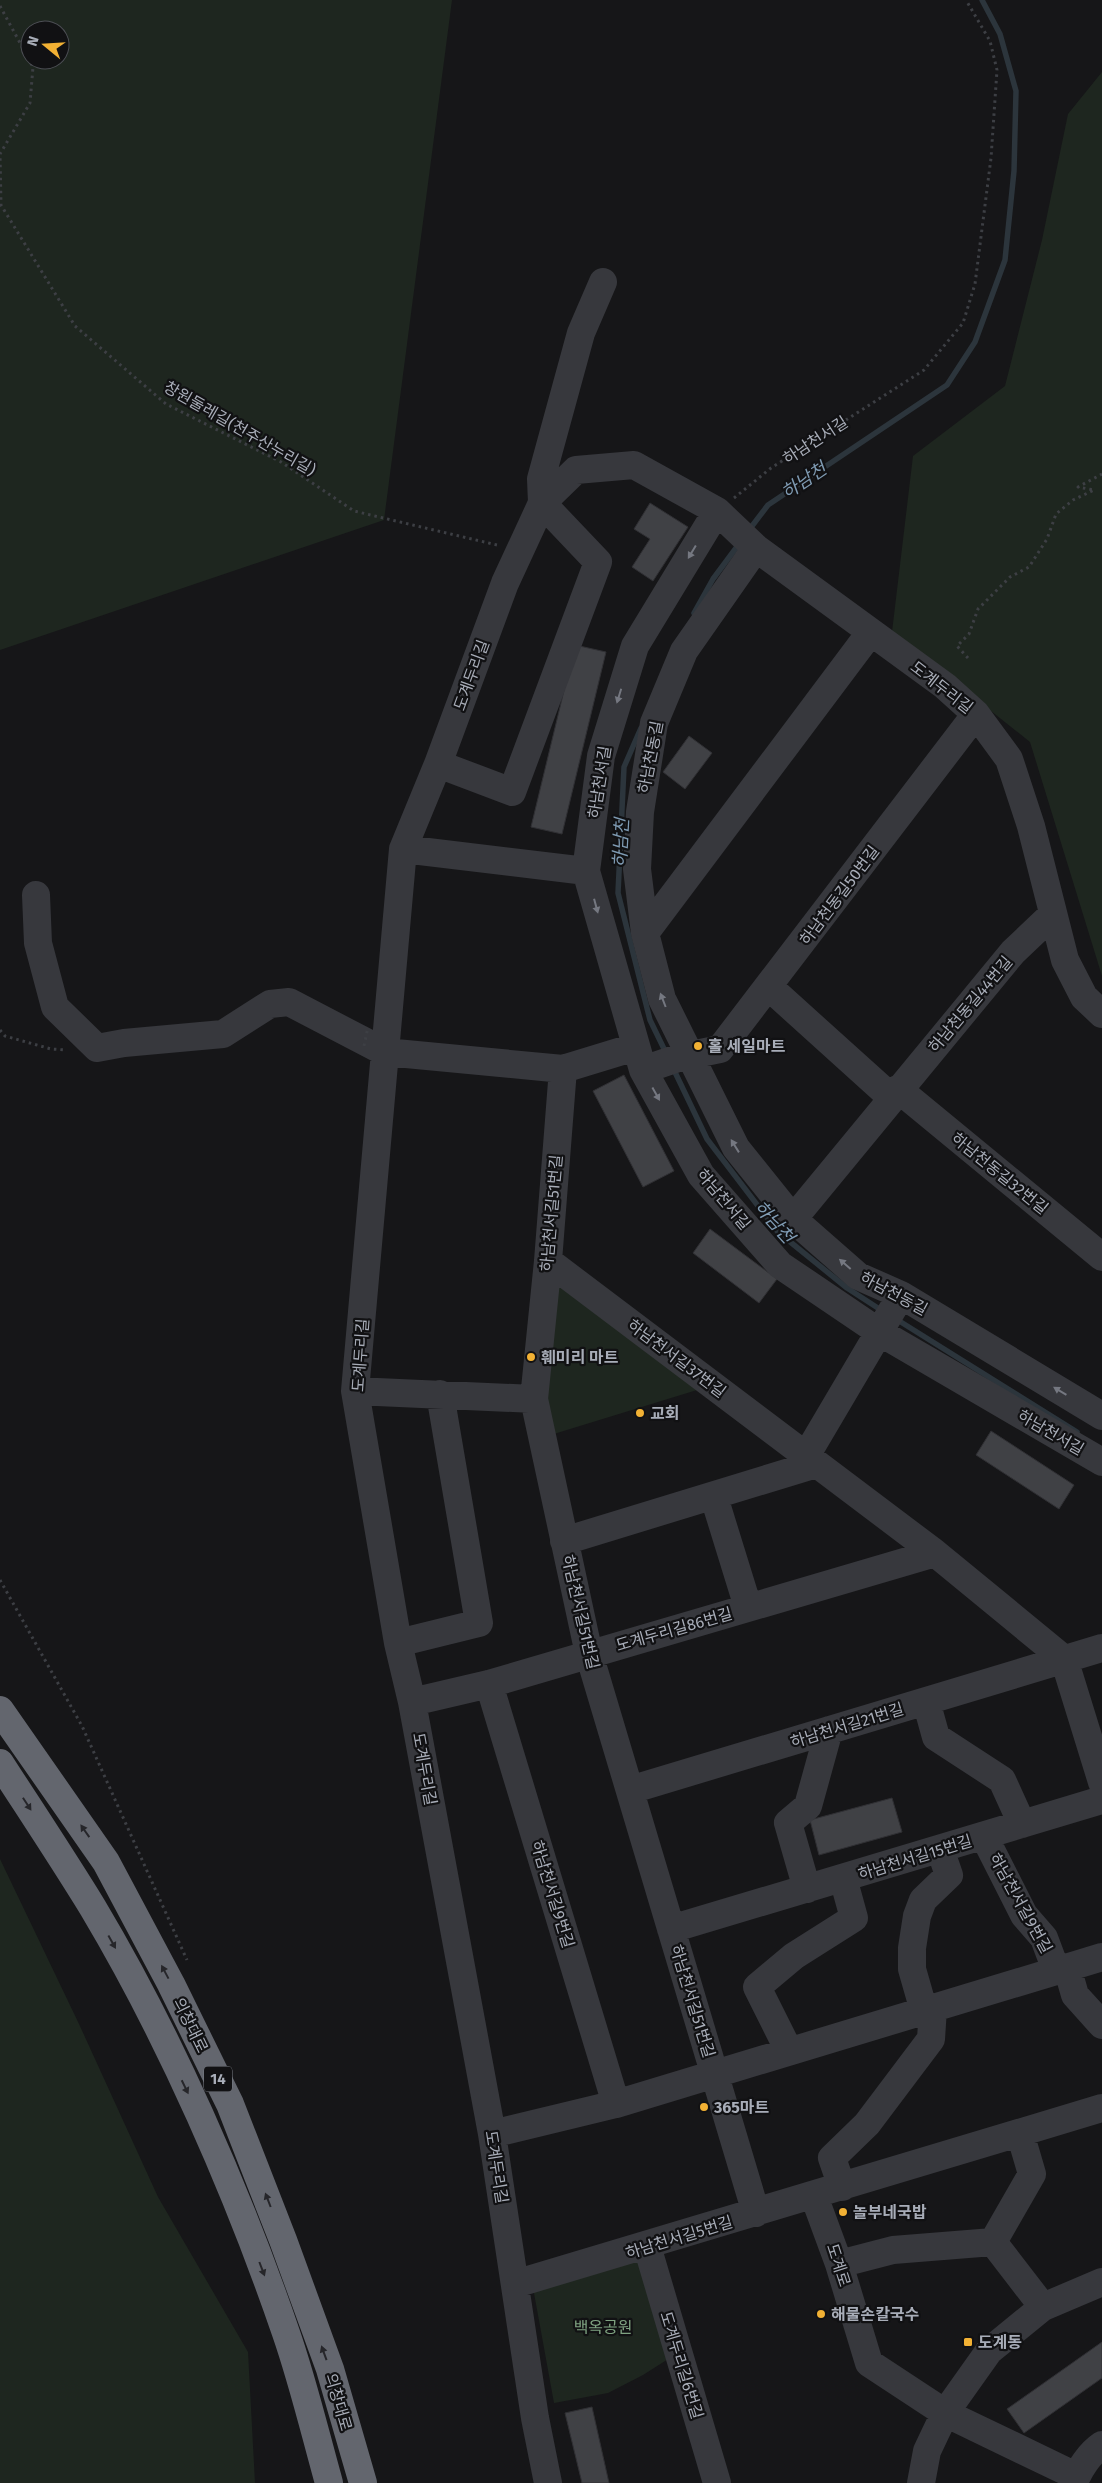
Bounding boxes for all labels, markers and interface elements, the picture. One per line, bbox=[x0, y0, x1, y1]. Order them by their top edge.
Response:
north arrow bbox=[20, 20, 70, 70]
text: N bbox=[24, 34, 43, 48]
street label: 창원둘레길(천주산누리길) bbox=[160, 377, 319, 480]
street label: 하남천서길 bbox=[779, 412, 851, 468]
water label: 하남천 bbox=[777, 457, 833, 504]
one-way arrow bbox=[688, 546, 697, 559]
street label: 도계두리길 bbox=[450, 637, 493, 713]
street label: 도계두리길 bbox=[907, 657, 977, 718]
one-way arrow bbox=[615, 689, 623, 704]
street label: 하남천동길 bbox=[634, 719, 667, 795]
street label: 하남천서길 bbox=[584, 744, 615, 820]
water label: 하남천 bbox=[609, 815, 633, 868]
street label: 하남천동길50번길 bbox=[796, 842, 883, 949]
one-way arrow bbox=[593, 899, 601, 914]
street label: 하남천동길44번길 bbox=[925, 952, 1016, 1056]
one-way arrow bbox=[659, 993, 666, 1008]
place label: 홀 세일마트 bbox=[708, 1037, 786, 1056]
marker: 홀 세일마트 bbox=[692, 1040, 704, 1052]
one-way arrow bbox=[652, 1087, 661, 1100]
street label: 하남천동길32번길 bbox=[948, 1129, 1052, 1218]
one-way arrow bbox=[731, 1139, 740, 1152]
street label: 하남천서길51번길 bbox=[537, 1154, 566, 1272]
street label: 하남천서길 bbox=[693, 1165, 755, 1234]
water label: 하남천 bbox=[749, 1196, 800, 1250]
one-way arrow bbox=[839, 1259, 852, 1270]
street label: 하남천동길 bbox=[857, 1268, 931, 1319]
street label: 하남천서길37번길 bbox=[624, 1315, 730, 1402]
street label: 도계두리길 bbox=[348, 1318, 373, 1392]
place label: 훼미리 마트 bbox=[541, 1348, 619, 1367]
marker: 훼미리 마트 bbox=[525, 1351, 537, 1363]
one-way arrow bbox=[1054, 1387, 1067, 1396]
place label: 교회 bbox=[650, 1404, 679, 1423]
street label: 하남천서길 bbox=[1014, 1406, 1087, 1459]
marker: 교회 bbox=[634, 1407, 646, 1419]
street label: 하남천서길51번길 bbox=[558, 1553, 603, 1671]
street label: 도계두리길86번길 bbox=[614, 1604, 735, 1655]
street label: 하남천서길21번길 bbox=[788, 1699, 906, 1752]
street label: 도계두리길 bbox=[409, 1731, 440, 1807]
one-way arrow bbox=[22, 1797, 32, 1810]
one-way arrow bbox=[80, 1824, 90, 1838]
street label: 하남천서길15번길 bbox=[856, 1831, 974, 1884]
street label: 하남천서길9번길 bbox=[527, 1838, 578, 1950]
street label: 하남천서길9번길 bbox=[985, 1850, 1056, 1957]
one-way arrow bbox=[107, 1935, 116, 1949]
street label: 하남천서길51번길 bbox=[666, 1942, 719, 2060]
one-way arrow bbox=[161, 1965, 169, 1980]
street label: 의창대로 bbox=[169, 1995, 212, 2056]
road number: 14 bbox=[204, 2066, 232, 2092]
one-way arrow bbox=[182, 2080, 190, 2094]
place label: 365마트 bbox=[713, 2098, 770, 2117]
marker: 365마트 bbox=[698, 2101, 710, 2113]
street label: 도계두리길 bbox=[481, 2129, 512, 2205]
one-way arrow bbox=[263, 2193, 271, 2207]
place label: 놀부네국밥 bbox=[853, 2203, 927, 2222]
marker: 놀부네국밥 bbox=[837, 2206, 849, 2218]
street label: 하남천서길5번길 bbox=[623, 2212, 735, 2263]
street label: 도계로 bbox=[823, 2241, 854, 2289]
one-way arrow bbox=[259, 2261, 266, 2276]
place label: 해물손칼국수 bbox=[831, 2305, 920, 2324]
marker: 해물손칼국수 bbox=[815, 2308, 827, 2320]
street label: 도계두리길6번길 bbox=[656, 2309, 707, 2421]
park label: 백옥공원 bbox=[574, 2318, 632, 2337]
place label: 도계동 bbox=[978, 2333, 1022, 2352]
marker: 도계동 bbox=[962, 2336, 974, 2348]
one-way arrow bbox=[320, 2345, 327, 2360]
street label: 의창대로 bbox=[321, 2371, 356, 2433]

